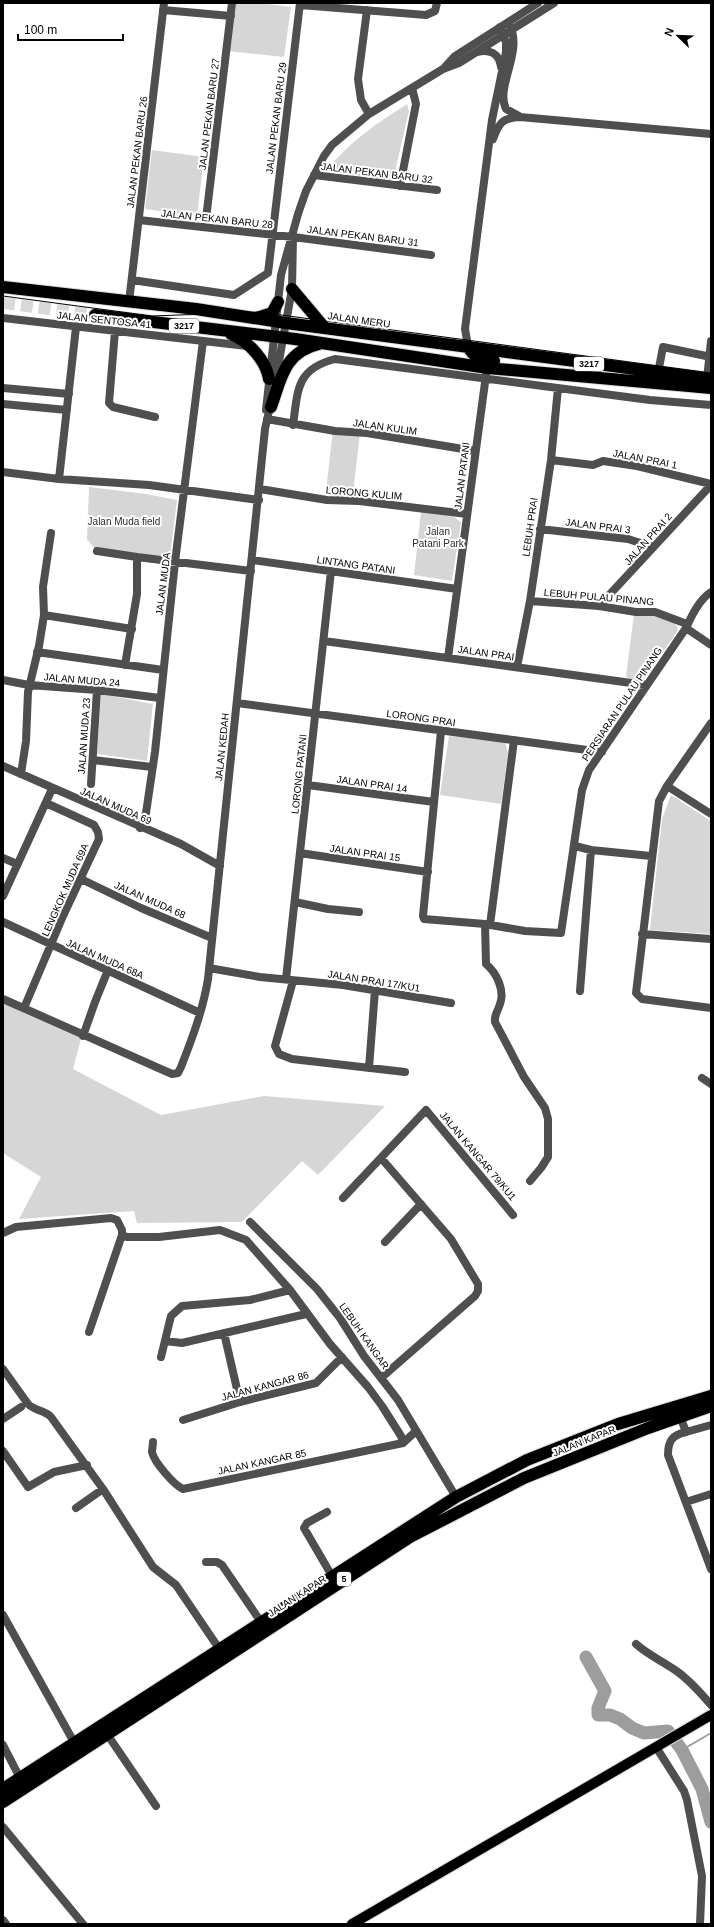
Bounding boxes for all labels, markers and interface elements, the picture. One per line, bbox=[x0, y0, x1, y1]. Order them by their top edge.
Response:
scale bar bbox=[18, 16, 123, 42]
north arrow bbox=[658, 16, 698, 56]
text: 100 m bbox=[24, 23, 57, 37]
text: N bbox=[662, 26, 676, 38]
street label: JALAN PEKAN BARU 27 bbox=[197, 57, 221, 170]
street label: JALAN PEKAN BARU 29 bbox=[264, 61, 288, 174]
street label: JALAN PEKAN BARU 26 bbox=[125, 95, 149, 208]
street label: JALAN PEKAN BARU 32 bbox=[321, 161, 434, 185]
street label: JALAN PEKAN BARU 28 bbox=[161, 208, 274, 230]
street label: JALAN PEKAN BARU 31 bbox=[307, 224, 420, 248]
street label: JALAN SENTOSA 41 bbox=[56, 310, 152, 330]
street label: JALAN MERU bbox=[327, 310, 391, 330]
road number: 3217 bbox=[169, 319, 199, 333]
road number: 3217 bbox=[574, 357, 604, 371]
street label: JALAN KULIM bbox=[352, 417, 418, 437]
street label: JALAN PATANI bbox=[452, 442, 472, 510]
street label: JALAN PRAI 1 bbox=[612, 447, 679, 471]
street label: LORONG KULIM bbox=[325, 484, 403, 502]
street label: LEBUH PRAI bbox=[520, 497, 540, 557]
street label: JALAN PRAI 2 bbox=[622, 511, 674, 567]
park label: Jalan Muda field bbox=[88, 516, 160, 527]
street label: JALAN PRAI 3 bbox=[565, 517, 632, 536]
park label: Jalan Patani Park bbox=[412, 526, 465, 549]
street label: JALAN MUDA bbox=[154, 552, 172, 616]
street label: LINTANG PATANI bbox=[316, 554, 396, 576]
street label: LEBUH PULAU PINANG bbox=[543, 587, 655, 607]
street label: JALAN PRAI bbox=[457, 644, 515, 662]
street label: PERSIARAN PULAU PINANG bbox=[580, 645, 664, 763]
street label: JALAN MUDA 24 bbox=[43, 671, 121, 689]
street label: JALAN MUDA 23 bbox=[76, 697, 92, 775]
street label: LORONG PRAI bbox=[386, 708, 456, 728]
street label: JALAN KEDAH bbox=[213, 712, 231, 782]
street label: LORONG PATANI bbox=[289, 734, 309, 814]
street label: JALAN PRAI 14 bbox=[336, 774, 408, 794]
street label: JALAN MUDA 69 bbox=[79, 785, 154, 827]
street label: LENGKOK MUDA 69A bbox=[40, 842, 91, 938]
street label: JALAN PRAI 15 bbox=[329, 843, 401, 863]
street label: JALAN MUDA 68 bbox=[113, 879, 188, 921]
street label: JALAN MUDA 68A bbox=[65, 937, 146, 981]
street label: JALAN PRAI 17/KU1 bbox=[327, 968, 421, 994]
street label: JALAN KANGAR 79/KU1 bbox=[438, 1109, 519, 1203]
street label: LEBUH KANGAR bbox=[337, 1301, 391, 1371]
street label: JALAN KANGAR 86 bbox=[220, 1369, 310, 1403]
street label: JALAN KAPAR bbox=[551, 1423, 617, 1459]
street label: JALAN KANGAR 85 bbox=[217, 1447, 308, 1477]
road number: 5 bbox=[337, 1572, 351, 1586]
street label: JALAN KAPAR bbox=[266, 1573, 328, 1619]

